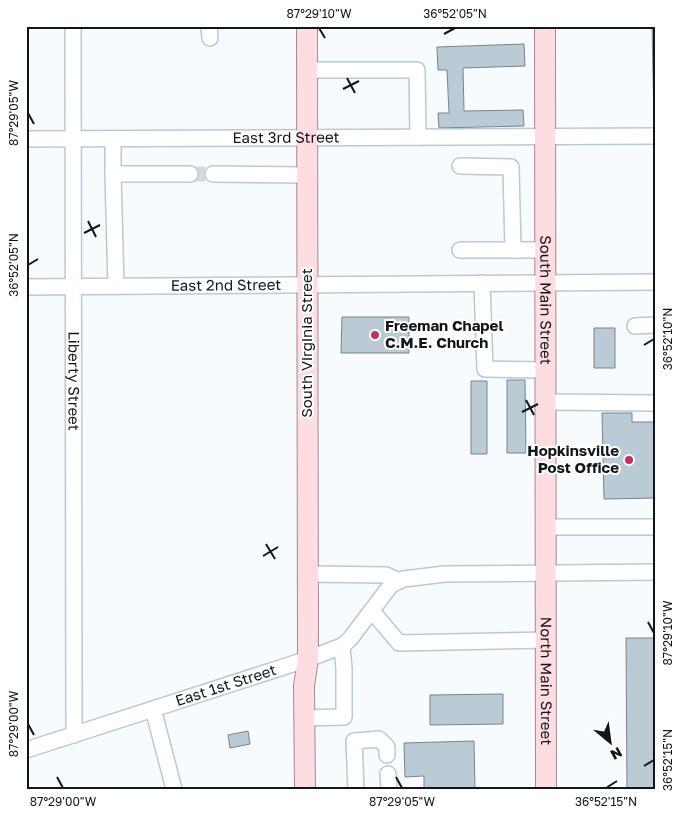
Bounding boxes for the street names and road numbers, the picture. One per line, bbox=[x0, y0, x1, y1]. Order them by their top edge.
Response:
street label: East 3rd Street bbox=[232, 128, 340, 146]
street label: South Main Street bbox=[537, 235, 555, 365]
street label: South Virginia Street bbox=[297, 268, 315, 418]
street label: East 2nd Street bbox=[171, 275, 281, 294]
street label: Liberty Street bbox=[65, 331, 84, 431]
street label: North Main Street bbox=[538, 617, 556, 745]
street label: East 1st Street bbox=[173, 660, 278, 709]

